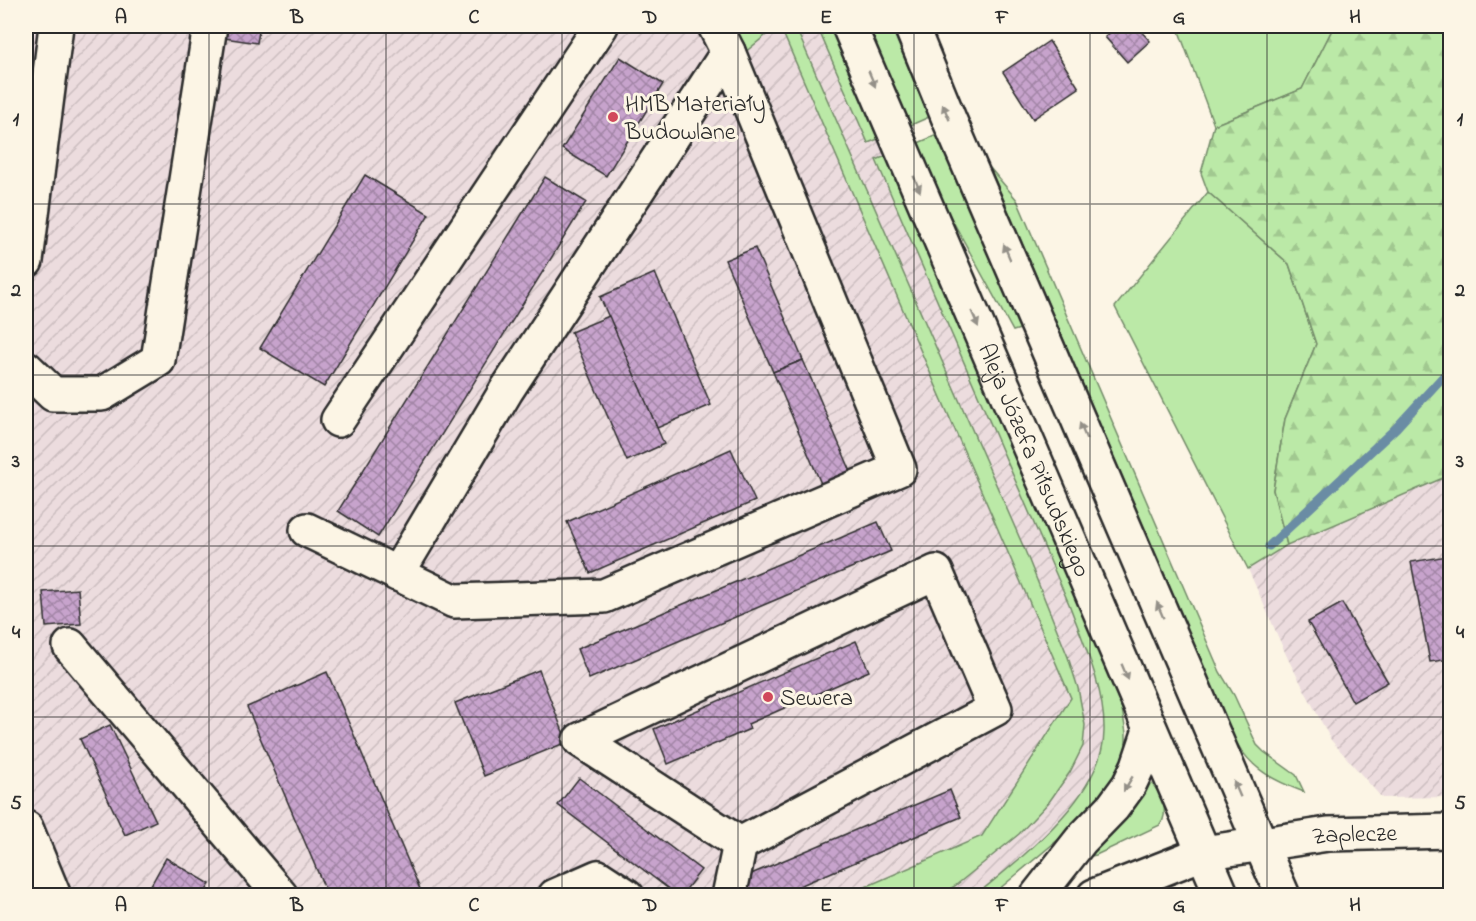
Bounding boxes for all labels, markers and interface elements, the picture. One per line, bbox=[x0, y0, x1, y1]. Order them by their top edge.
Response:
text: A bbox=[115, 4, 127, 33]
text: B bbox=[289, 4, 304, 33]
text: C bbox=[469, 4, 480, 33]
text: D bbox=[642, 4, 657, 33]
text: E bbox=[820, 4, 832, 33]
text: F bbox=[995, 4, 1009, 33]
text: G bbox=[1173, 4, 1186, 33]
text: H bbox=[1349, 4, 1361, 33]
one-way arrow bbox=[867, 71, 877, 89]
place label: HMB Materiały Budowlane bbox=[624, 88, 766, 151]
one-way arrow bbox=[941, 103, 950, 121]
text: 1 bbox=[13, 106, 20, 135]
text: 1 bbox=[1457, 106, 1464, 135]
marker: HMB Materiały Budowlane bbox=[606, 110, 620, 124]
one-way arrow bbox=[912, 175, 922, 193]
one-way arrow bbox=[1002, 243, 1011, 260]
text: 2 bbox=[10, 277, 21, 306]
text: 2 bbox=[1454, 277, 1465, 306]
one-way arrow bbox=[971, 310, 980, 328]
street label: Aleja Józefa Piłsudskiego bbox=[967, 338, 1098, 583]
one-way arrow bbox=[1078, 422, 1088, 440]
text: 3 bbox=[11, 448, 20, 477]
text: 3 bbox=[1455, 448, 1464, 477]
one-way arrow bbox=[1155, 601, 1164, 619]
text: 4 bbox=[12, 619, 21, 648]
text: 4 bbox=[1456, 619, 1465, 648]
one-way arrow bbox=[1121, 664, 1130, 681]
place label: Sewera bbox=[780, 682, 853, 717]
marker: Sewera bbox=[761, 690, 775, 704]
one-way arrow bbox=[1123, 776, 1134, 792]
one-way arrow bbox=[1232, 780, 1242, 798]
text: 5 bbox=[10, 790, 22, 819]
text: 5 bbox=[1454, 790, 1466, 819]
street label: Zaplecze bbox=[1310, 817, 1398, 856]
text: A bbox=[115, 892, 127, 921]
text: B bbox=[289, 892, 304, 921]
text: C bbox=[469, 892, 480, 921]
text: D bbox=[642, 892, 657, 921]
text: E bbox=[820, 892, 832, 921]
text: F bbox=[995, 892, 1009, 921]
text: G bbox=[1173, 892, 1186, 921]
text: H bbox=[1349, 892, 1361, 921]

